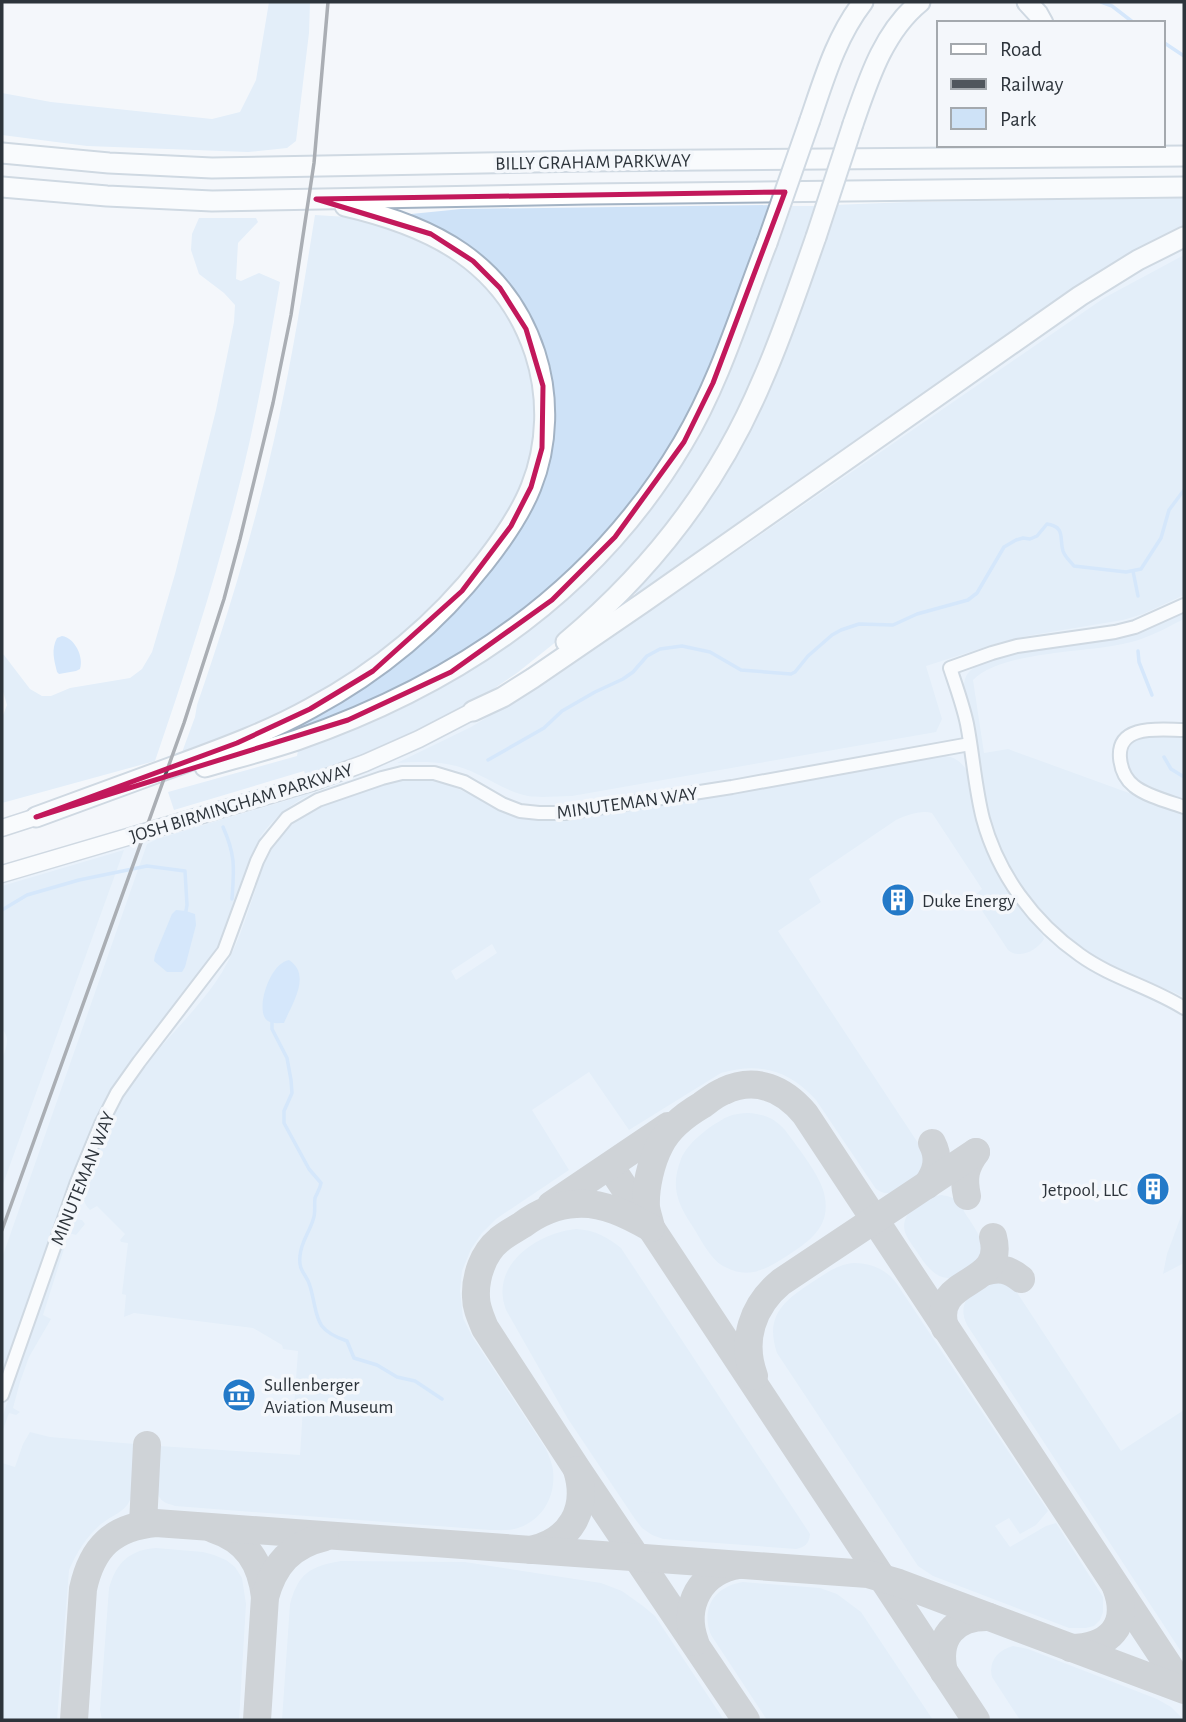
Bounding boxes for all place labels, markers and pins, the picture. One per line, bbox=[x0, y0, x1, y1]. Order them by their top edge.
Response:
building icon: Duke Energy bbox=[879, 881, 917, 919]
place label: Duke Energy bbox=[922, 892, 1015, 911]
building icon: Jetpool, LLC bbox=[1134, 1170, 1172, 1208]
place label: Jetpool, LLC bbox=[1042, 1181, 1128, 1200]
museum icon: Sullenberger Aviation Museum bbox=[220, 1376, 258, 1414]
place label: Sullenberger Aviation Museum bbox=[264, 1376, 394, 1417]

